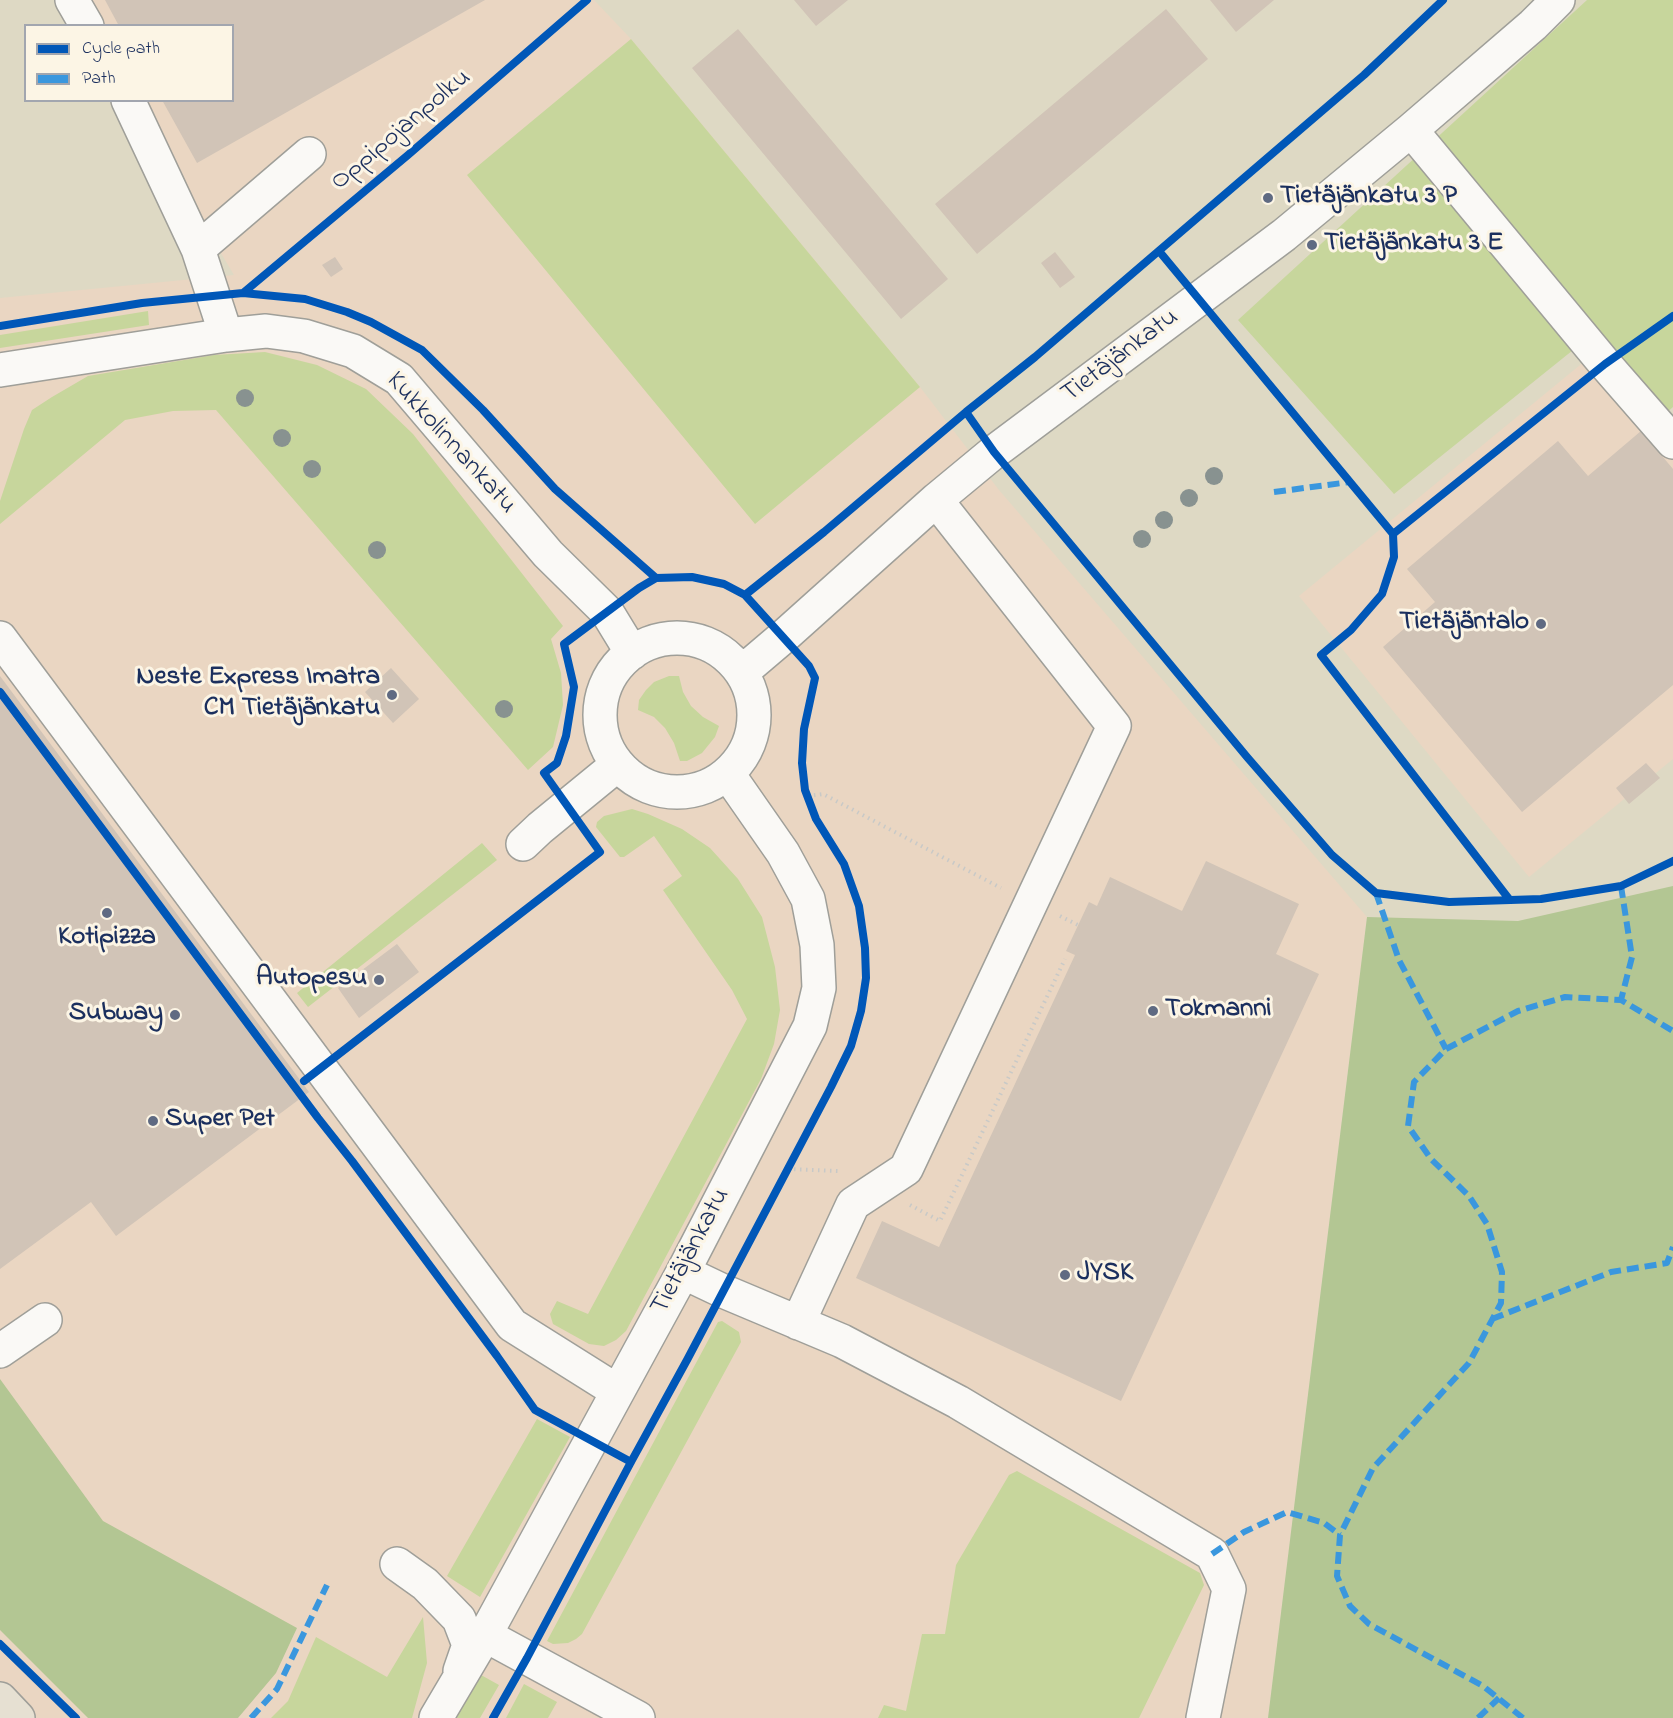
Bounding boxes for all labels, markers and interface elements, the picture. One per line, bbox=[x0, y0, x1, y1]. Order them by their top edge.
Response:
legend bbox=[24, 24, 234, 102]
text: Cycle path bbox=[82, 36, 160, 62]
street label: Oppipojanpolku bbox=[325, 63, 479, 199]
text: Path bbox=[82, 66, 116, 92]
place label: Tietäjänkatu 3 P bbox=[1280, 182, 1457, 214]
marker: Tietäjänkatu 3 P bbox=[1261, 191, 1275, 205]
place label: Tietäjänkatu 3 E bbox=[1324, 229, 1503, 261]
marker: Tietäjänkatu 3 E bbox=[1305, 238, 1319, 252]
street label: Tietäjänkatu bbox=[1056, 302, 1186, 412]
street label: Kukkolinnankatu bbox=[378, 366, 522, 522]
place label: Tietäjäntalo bbox=[1399, 608, 1529, 640]
marker: Tietäjäntalo bbox=[1534, 617, 1548, 631]
place label: Neste Express Imatra CM Tietäjänkatu bbox=[136, 663, 380, 726]
marker: Neste Express Imatra CM Tietäjänkatu bbox=[385, 688, 399, 702]
marker: Kotipizza bbox=[100, 906, 114, 920]
place label: Kotipizza bbox=[58, 923, 156, 955]
place label: Autopesu bbox=[256, 964, 367, 996]
marker: Autopesu bbox=[372, 973, 386, 987]
place label: Tokmanni bbox=[1165, 995, 1271, 1027]
place label: Subway bbox=[69, 999, 163, 1031]
marker: Tokmanni bbox=[1146, 1004, 1160, 1018]
marker: Subway bbox=[168, 1008, 182, 1022]
place label: Super Pet bbox=[165, 1105, 275, 1137]
marker: Super Pet bbox=[146, 1114, 160, 1128]
street label: Tietäjänkatu bbox=[645, 1183, 739, 1321]
place label: JYSK bbox=[1077, 1259, 1133, 1291]
marker: JYSK bbox=[1058, 1268, 1072, 1282]

